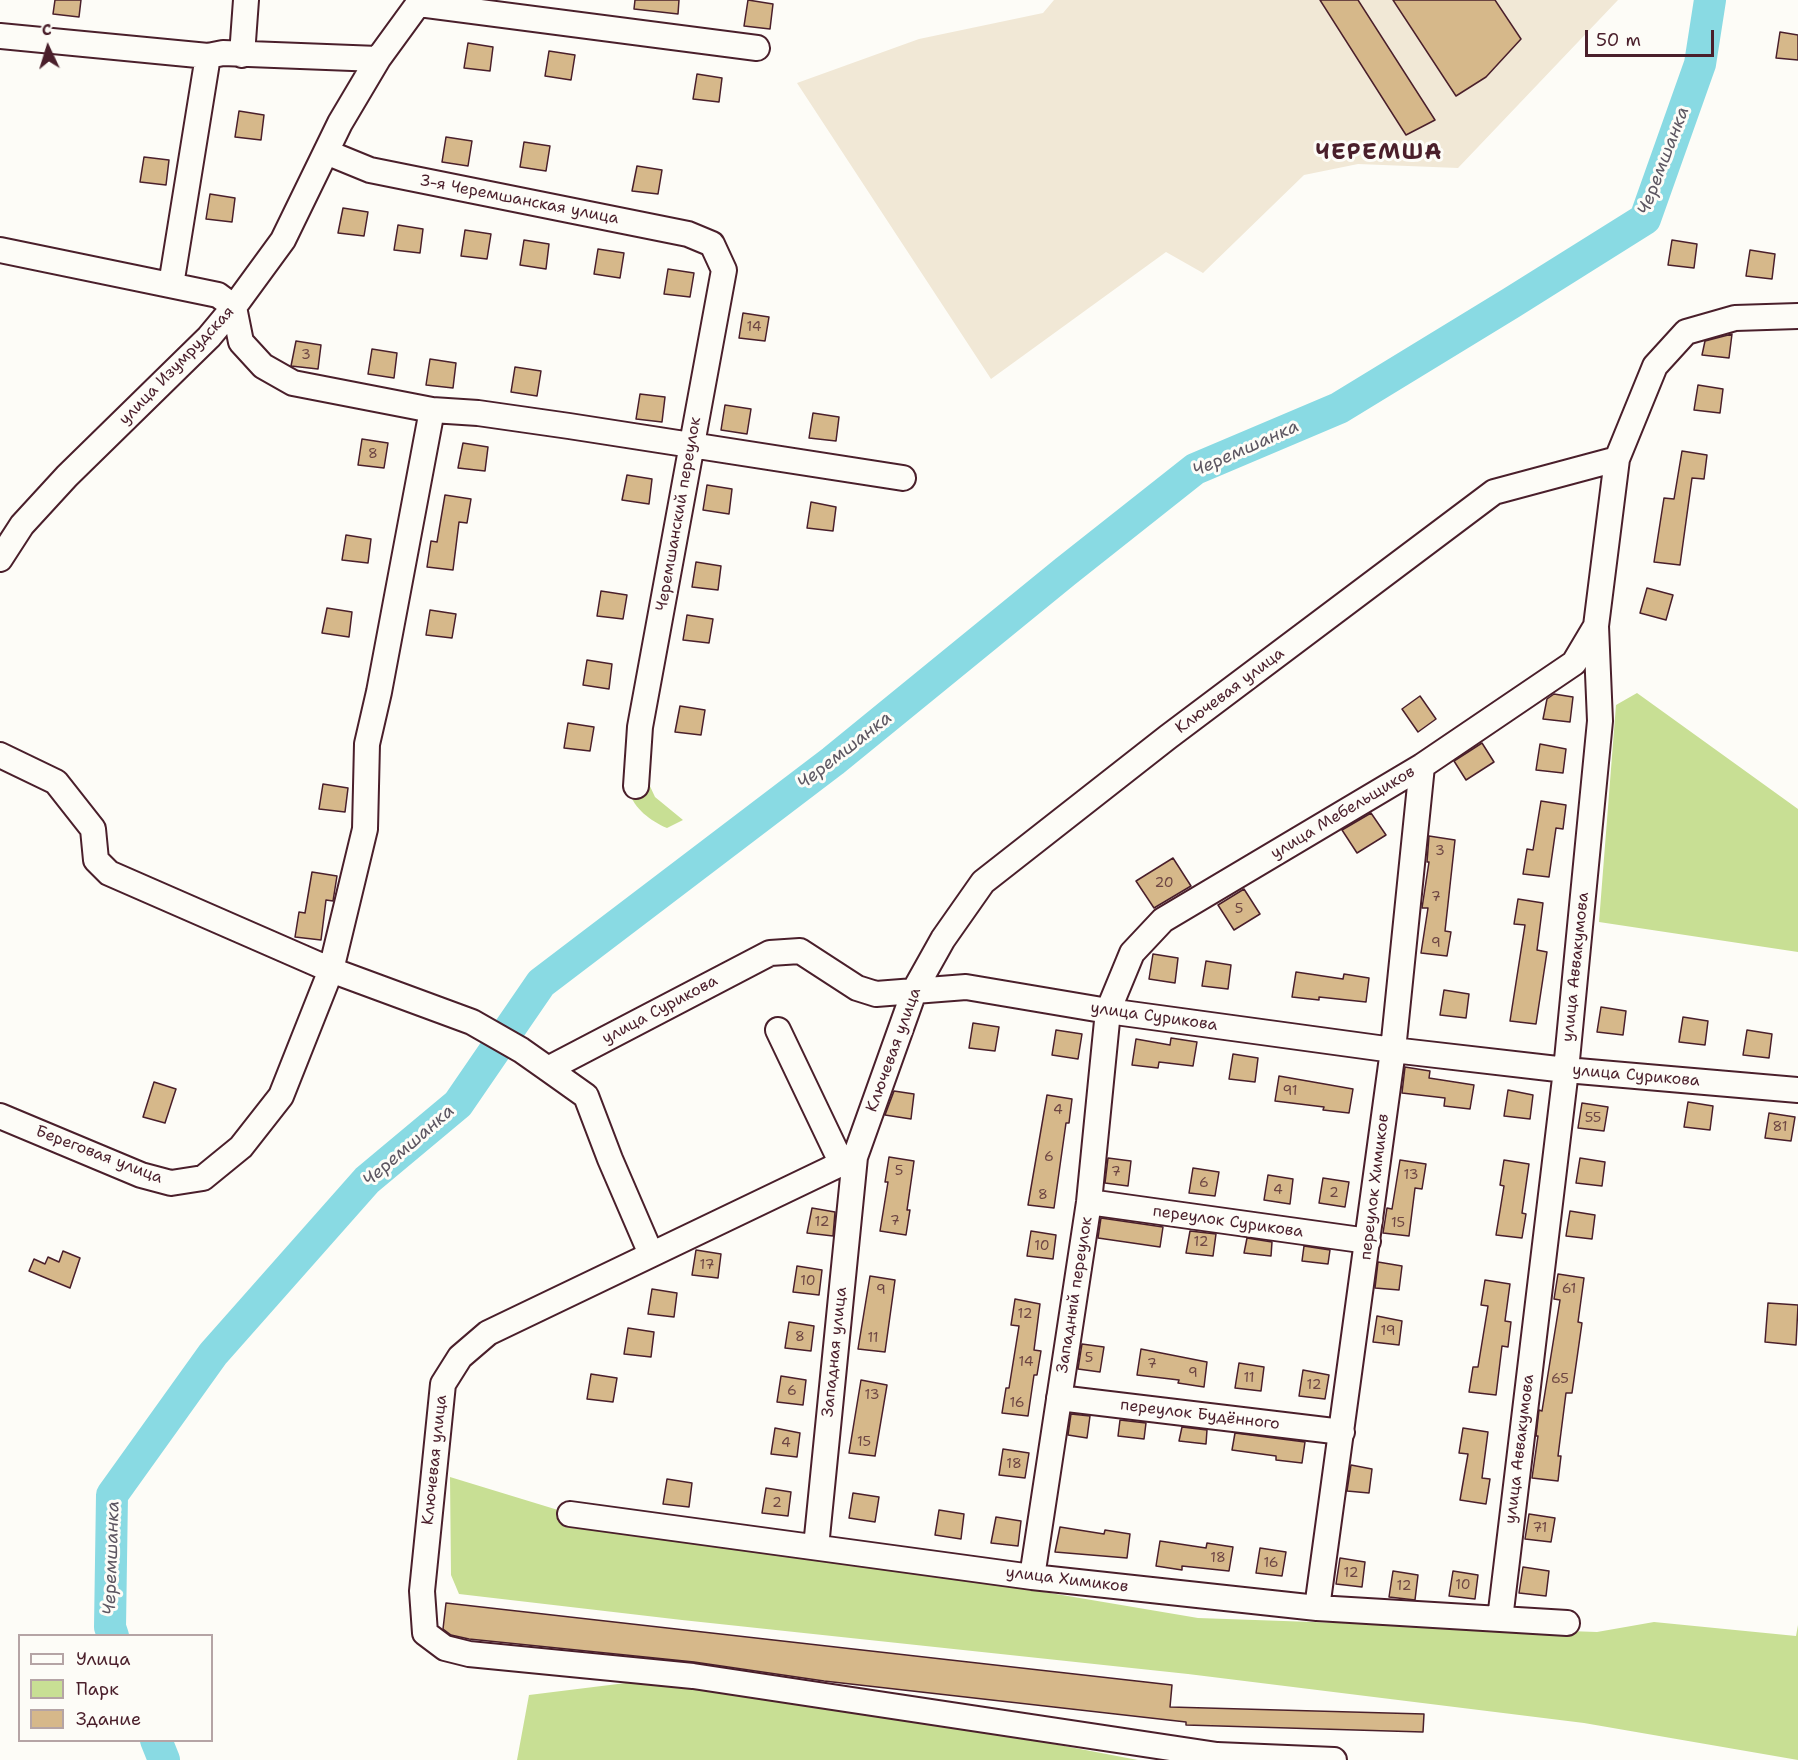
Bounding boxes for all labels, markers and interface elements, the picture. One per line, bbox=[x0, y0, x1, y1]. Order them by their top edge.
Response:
north arrow bbox=[18, 18, 78, 78]
scale bar bbox=[1588, 18, 1717, 56]
text: С bbox=[41, 19, 52, 40]
text: 50 m bbox=[1596, 28, 1641, 52]
water label: Черемшанка bbox=[1633, 104, 1695, 218]
district label: ЧЕРЕМША bbox=[1315, 140, 1443, 166]
street label: 3-я Черемшанская улица bbox=[418, 171, 620, 229]
street label: улица Изумрудская bbox=[115, 303, 239, 429]
house number: 14 bbox=[746, 319, 762, 335]
house number: 3 bbox=[301, 347, 311, 363]
street label: Черемшанский переулок bbox=[652, 415, 706, 613]
water label: Черемшанка bbox=[1189, 416, 1303, 482]
house number: 8 bbox=[368, 446, 378, 462]
street label: Ключевая улица bbox=[1172, 644, 1288, 738]
water label: Черемшанка bbox=[793, 707, 897, 795]
street label: улица Мебельщиков bbox=[1267, 762, 1419, 864]
house number: 3 bbox=[1435, 843, 1445, 859]
house number: 20 bbox=[1154, 875, 1174, 891]
house number: 7 bbox=[1431, 889, 1441, 905]
street label: улица Аввакумова bbox=[1559, 891, 1593, 1043]
house number: 5 bbox=[1235, 901, 1243, 917]
house number: 9 bbox=[1431, 935, 1441, 951]
street label: улица Сурикова bbox=[599, 972, 721, 1048]
street label: Ключевая улица bbox=[863, 985, 925, 1115]
street label: улица Сурикова bbox=[1089, 999, 1219, 1035]
street label: улица Сурикова bbox=[1571, 1061, 1701, 1091]
house number: 91 bbox=[1282, 1083, 1298, 1099]
water label: Черемшанка bbox=[359, 1100, 459, 1192]
house number: 4 bbox=[1053, 1102, 1063, 1118]
house number: 55 bbox=[1585, 1110, 1601, 1126]
street label: переулок Химиков bbox=[1357, 1113, 1393, 1261]
house number: 81 bbox=[1772, 1119, 1788, 1135]
street label: Береговая улица bbox=[33, 1122, 165, 1188]
house number: 6 bbox=[1044, 1149, 1054, 1165]
house number: 5 bbox=[895, 1163, 903, 1179]
house number: 7 bbox=[1111, 1164, 1121, 1180]
house number: 13 bbox=[1404, 1167, 1418, 1183]
house number: 6 bbox=[1199, 1175, 1209, 1191]
house number: 4 bbox=[1273, 1182, 1283, 1198]
house number: 2 bbox=[1329, 1185, 1339, 1201]
house number: 8 bbox=[1038, 1187, 1048, 1203]
street label: переулок Сурикова bbox=[1152, 1202, 1304, 1242]
house number: 7 bbox=[890, 1213, 900, 1229]
house number: 12 bbox=[815, 1214, 829, 1230]
house number: 15 bbox=[1391, 1215, 1405, 1231]
street label: Западный переулок bbox=[1053, 1216, 1097, 1374]
house number: 12 bbox=[1194, 1234, 1208, 1250]
house number: 10 bbox=[1034, 1238, 1050, 1254]
house number: 17 bbox=[700, 1257, 714, 1273]
house number: 10 bbox=[800, 1273, 816, 1289]
house number: 61 bbox=[1562, 1281, 1576, 1297]
house number: 9 bbox=[876, 1282, 886, 1298]
street label: Западная улица bbox=[819, 1286, 851, 1418]
house number: 12 bbox=[1018, 1306, 1032, 1322]
house number: 19 bbox=[1380, 1323, 1396, 1339]
house number: 8 bbox=[795, 1329, 805, 1345]
house number: 11 bbox=[867, 1330, 879, 1346]
house number: 5 bbox=[1085, 1350, 1093, 1366]
house number: 14 bbox=[1018, 1354, 1034, 1370]
house number: 7 bbox=[1147, 1356, 1157, 1372]
house number: 9 bbox=[1188, 1365, 1198, 1381]
house number: 11 bbox=[1243, 1370, 1255, 1386]
house number: 65 bbox=[1551, 1371, 1569, 1387]
street label: улица Аввакумова bbox=[1501, 1373, 1539, 1525]
house number: 12 bbox=[1307, 1377, 1321, 1393]
house number: 6 bbox=[787, 1383, 797, 1399]
house number: 13 bbox=[865, 1387, 879, 1403]
street label: Ключевая улица bbox=[419, 1394, 451, 1526]
house number: 16 bbox=[1009, 1395, 1025, 1411]
street label: переулок Будённого bbox=[1119, 1396, 1281, 1434]
house number: 15 bbox=[857, 1434, 871, 1450]
house number: 4 bbox=[781, 1435, 791, 1451]
house number: 18 bbox=[1006, 1456, 1022, 1472]
house number: 2 bbox=[772, 1495, 782, 1511]
water label: Черемшанка bbox=[99, 1501, 125, 1615]
house number: 71 bbox=[1533, 1520, 1547, 1536]
house number: 18 bbox=[1210, 1550, 1226, 1566]
house number: 16 bbox=[1263, 1555, 1279, 1571]
street label: улица Химиков bbox=[1005, 1563, 1129, 1597]
house number: 12 bbox=[1344, 1565, 1358, 1581]
house number: 10 bbox=[1455, 1577, 1471, 1593]
house number: 12 bbox=[1397, 1578, 1411, 1594]
legend bbox=[18, 1634, 213, 1742]
text: Улица bbox=[76, 1647, 130, 1671]
text: Парк bbox=[76, 1677, 119, 1701]
text: Здание bbox=[76, 1707, 141, 1731]

